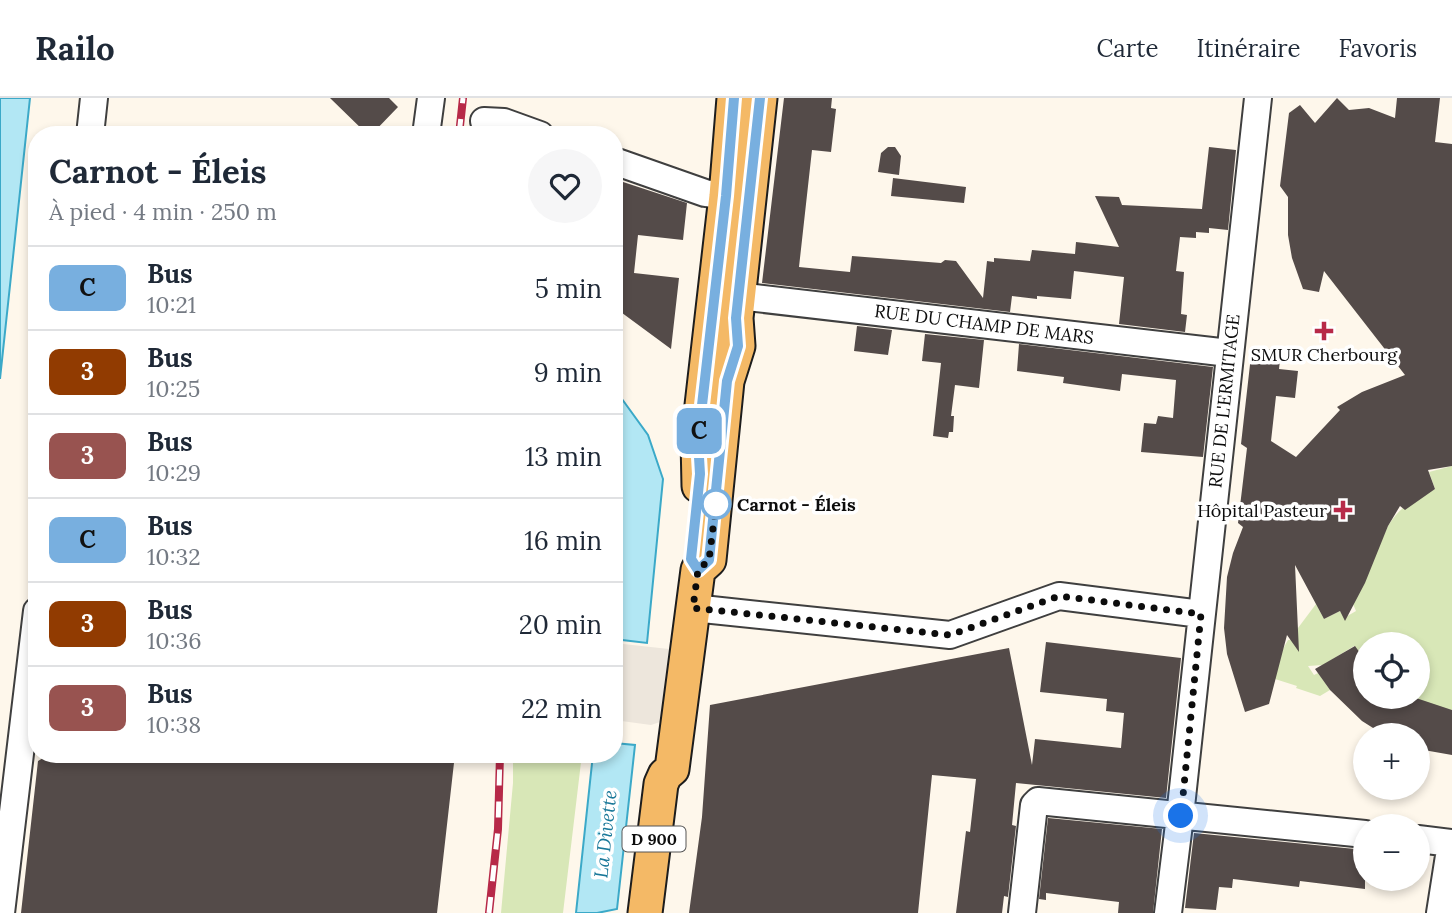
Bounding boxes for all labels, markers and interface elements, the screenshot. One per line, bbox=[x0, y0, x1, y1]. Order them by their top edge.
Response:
text: Railo bbox=[35, 27, 115, 69]
text: Carte bbox=[1097, 33, 1159, 64]
text: Itinéraire bbox=[1197, 33, 1300, 64]
text: Favoris bbox=[1338, 33, 1417, 64]
button: heart bbox=[528, 149, 602, 223]
text: Carnot - Éleis bbox=[49, 150, 267, 192]
text: À pied · 4 min · 250 m bbox=[49, 197, 277, 226]
text: Bus bbox=[147, 257, 193, 290]
text: C bbox=[79, 272, 96, 303]
text: 5 min bbox=[535, 272, 602, 305]
text: 10:21 bbox=[147, 290, 196, 319]
street label: RUE DU CHAMP DE MARS bbox=[873, 299, 1095, 349]
street label: RUE DE L'ERMITAGE bbox=[1203, 313, 1245, 489]
marker: SMUR Cherbourg bbox=[1314, 321, 1334, 341]
text: Bus bbox=[147, 341, 193, 374]
place label: SMUR Cherbourg bbox=[1251, 343, 1398, 366]
text: 3 bbox=[81, 356, 94, 387]
text: 9 min bbox=[534, 356, 602, 389]
text: 10:25 bbox=[147, 374, 200, 403]
line badge: C bbox=[676, 408, 722, 454]
text: C bbox=[691, 415, 707, 446]
text: Bus bbox=[147, 425, 193, 458]
text: 3 bbox=[81, 440, 94, 471]
text: 13 min bbox=[525, 440, 602, 473]
text: 10:29 bbox=[147, 458, 201, 487]
marker: Carnot - Éleis bbox=[701, 489, 731, 519]
place label: Carnot - Éleis bbox=[737, 493, 856, 516]
place label: Hôpital Pasteur bbox=[1197, 499, 1327, 522]
marker: Hôpital Pasteur bbox=[1333, 500, 1353, 520]
text: Bus bbox=[147, 509, 193, 542]
text: C bbox=[79, 524, 96, 555]
text: 16 min bbox=[524, 524, 602, 557]
text: 10:32 bbox=[147, 542, 201, 571]
text: Bus bbox=[147, 593, 193, 626]
text: 3 bbox=[81, 608, 94, 639]
text: 20 min bbox=[519, 608, 602, 641]
text: 10:36 bbox=[147, 626, 202, 655]
map controls bbox=[1353, 632, 1430, 891]
button: locate bbox=[1353, 632, 1430, 709]
text: Bus bbox=[147, 677, 193, 710]
text: 3 bbox=[81, 692, 94, 723]
text: 22 min bbox=[521, 692, 602, 725]
text: 10:38 bbox=[147, 710, 201, 739]
button: + bbox=[1353, 723, 1430, 800]
water label: La Divette bbox=[588, 789, 622, 879]
your location bbox=[1163, 798, 1198, 833]
button: − bbox=[1353, 814, 1430, 891]
road number: D 900 bbox=[622, 826, 686, 852]

